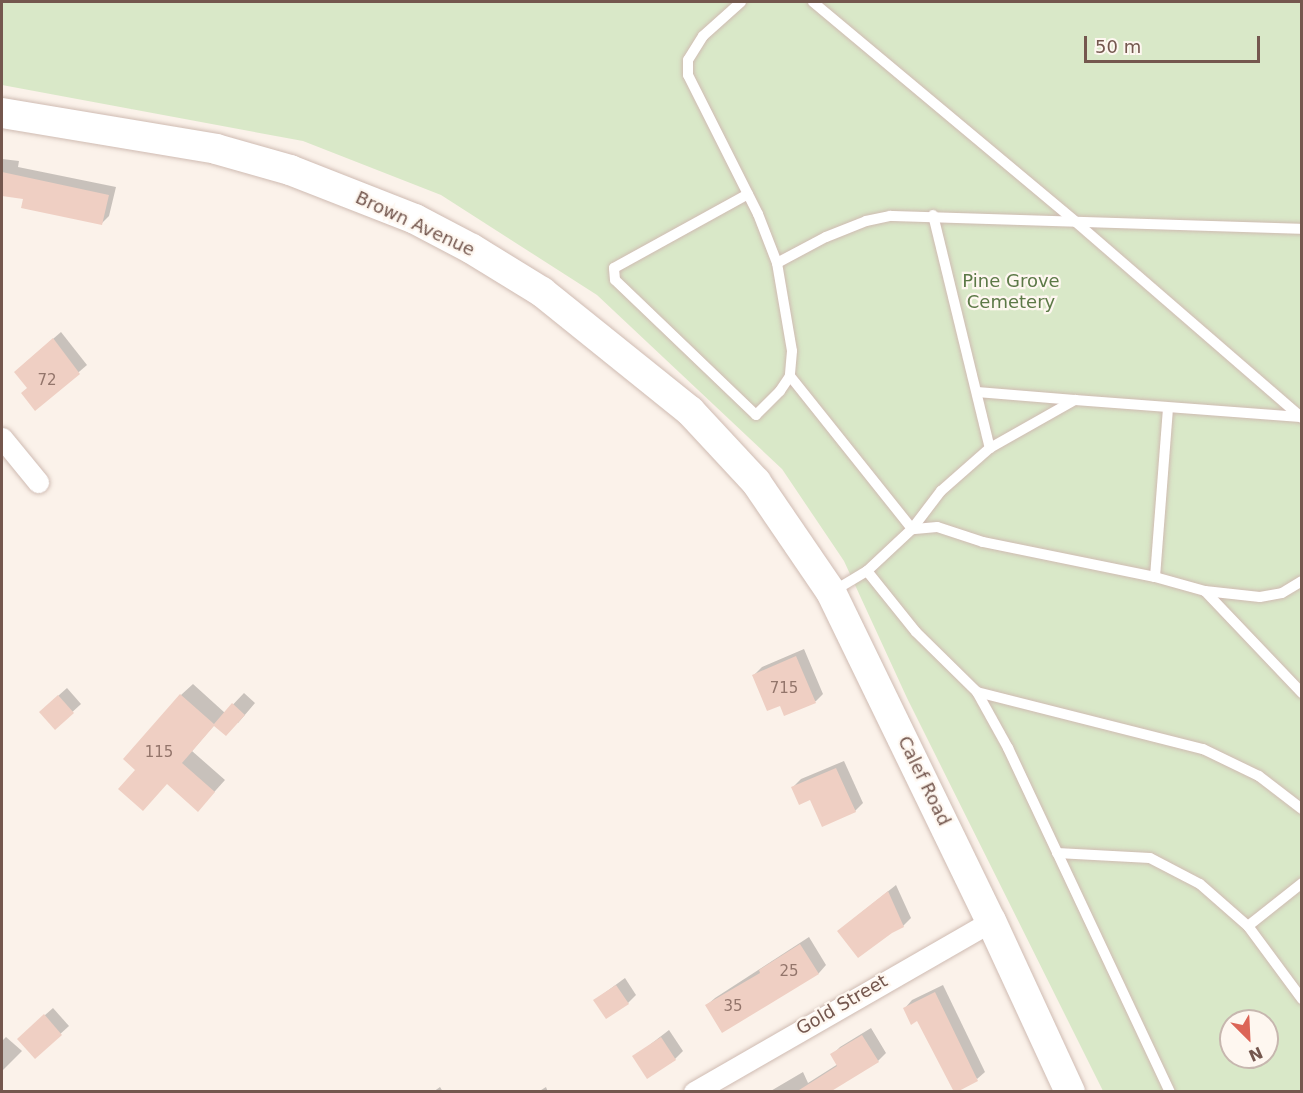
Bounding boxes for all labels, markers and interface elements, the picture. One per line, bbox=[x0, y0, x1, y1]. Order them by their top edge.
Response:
scale bar bbox=[1087, 24, 1262, 62]
text: 50 m bbox=[1095, 36, 1141, 57]
street label: Brown Avenue bbox=[352, 187, 478, 261]
park label: Pine Grove Cemetery bbox=[962, 271, 1060, 314]
house number: 72 bbox=[37, 372, 57, 390]
house number: 715 bbox=[770, 680, 798, 698]
street label: Calef Road bbox=[893, 733, 955, 829]
house number: 115 bbox=[145, 744, 173, 762]
house number: 25 bbox=[779, 963, 799, 981]
street label: Gold Street bbox=[793, 970, 891, 1040]
house number: 35 bbox=[723, 998, 743, 1016]
north arrow bbox=[1219, 1009, 1279, 1069]
text: N bbox=[1246, 1043, 1266, 1065]

